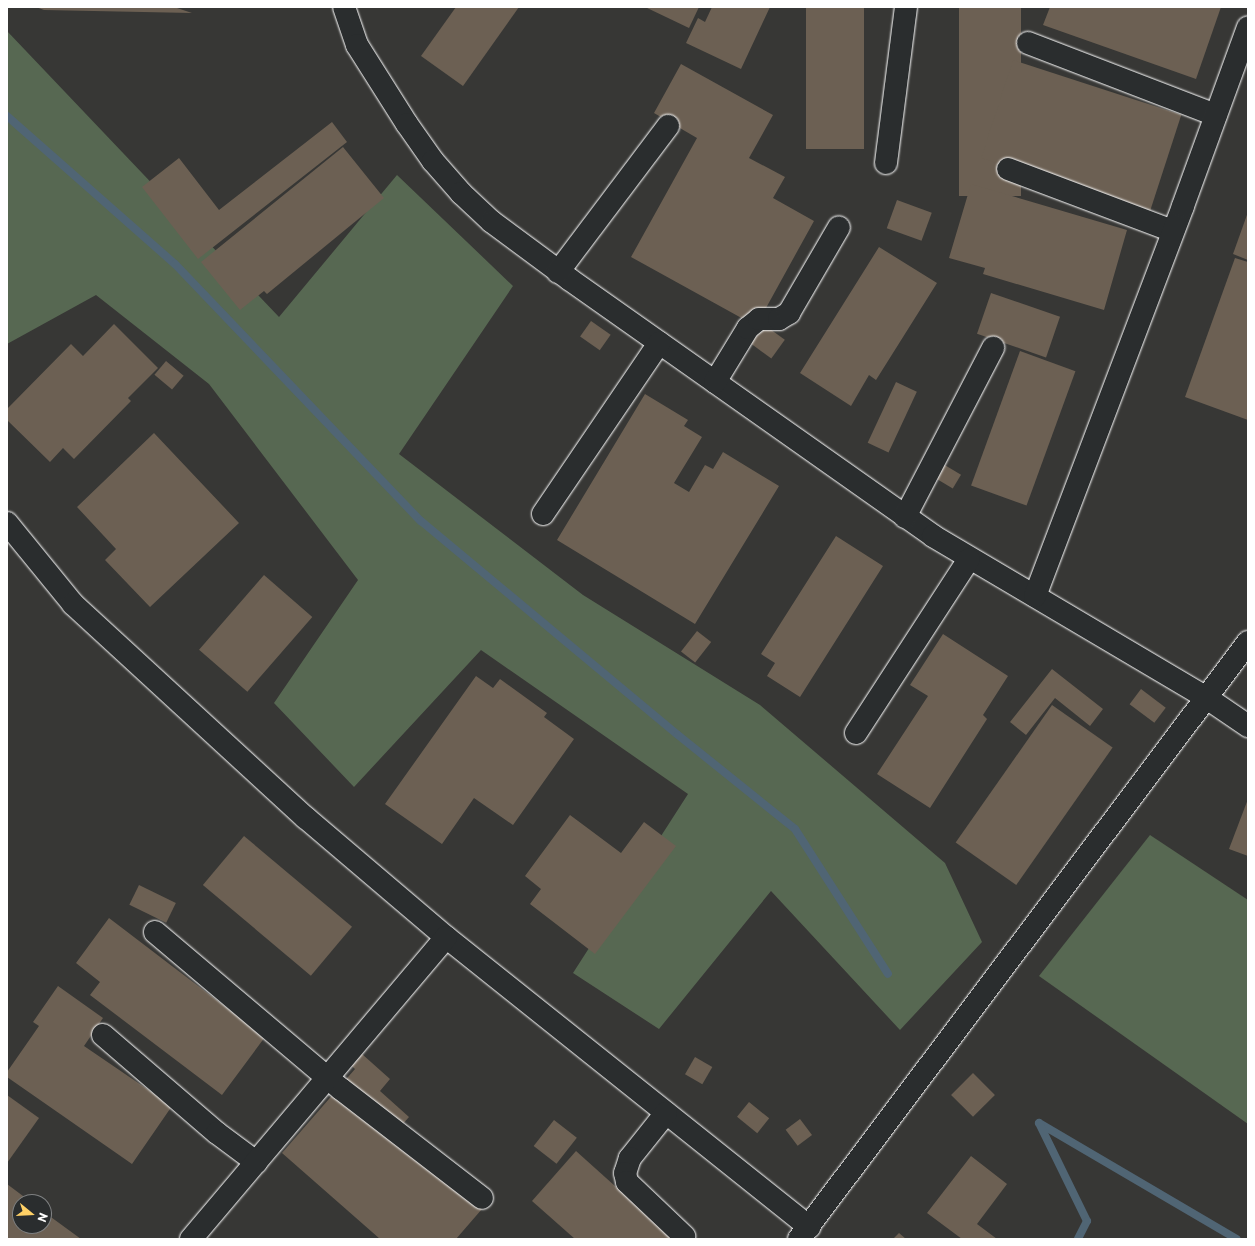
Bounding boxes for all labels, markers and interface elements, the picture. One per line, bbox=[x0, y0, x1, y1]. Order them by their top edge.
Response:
north arrow bbox=[12, 1194, 52, 1234]
text: N bbox=[34, 1211, 52, 1224]

